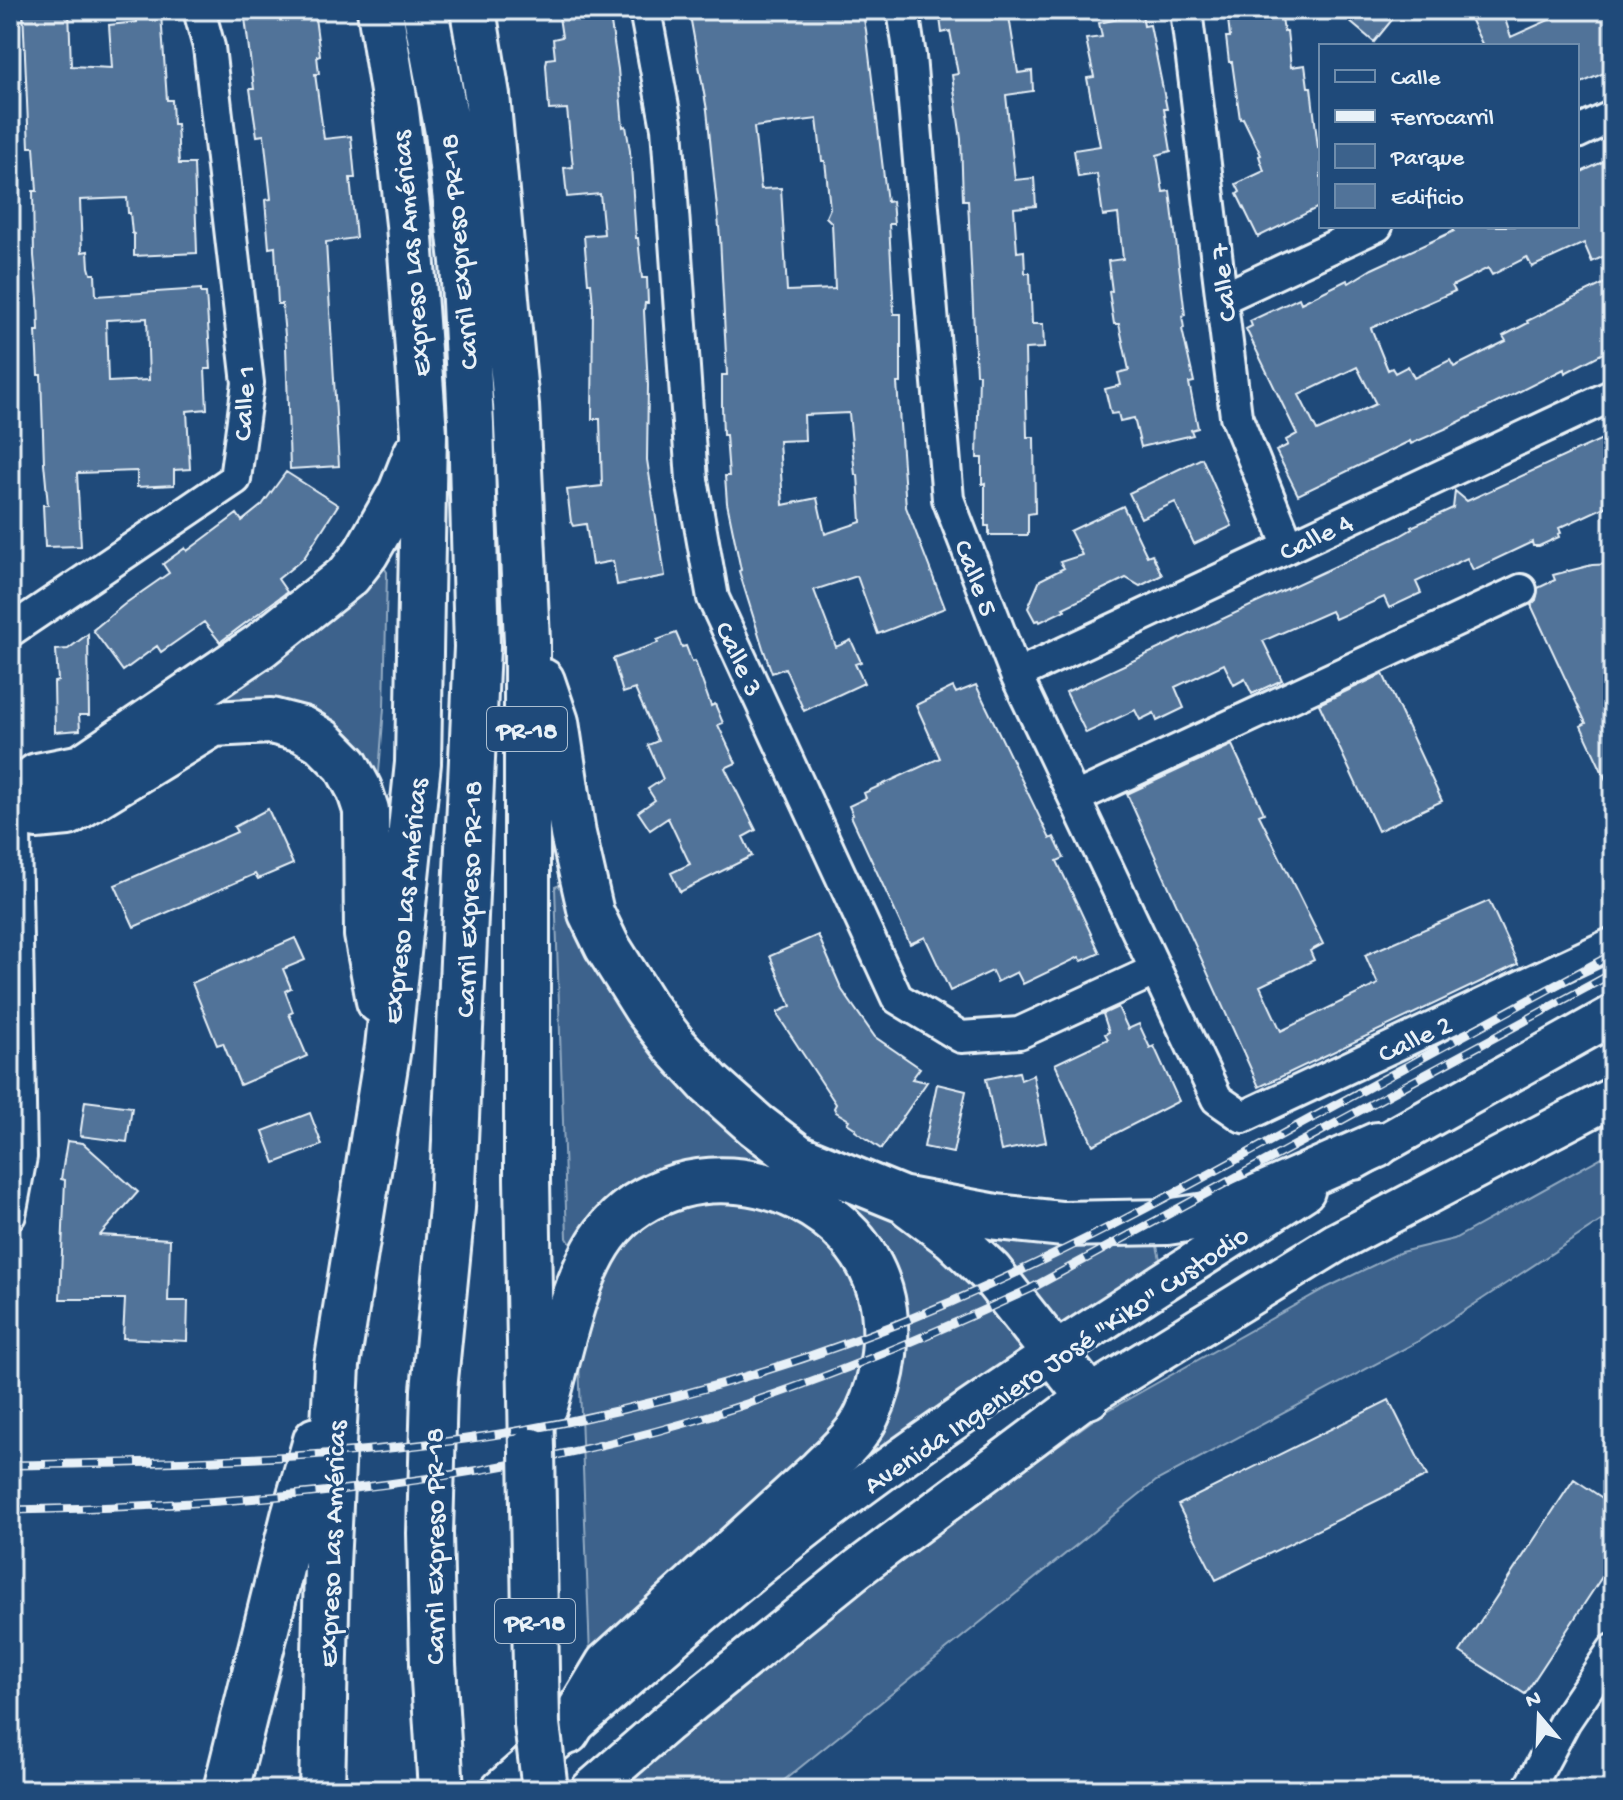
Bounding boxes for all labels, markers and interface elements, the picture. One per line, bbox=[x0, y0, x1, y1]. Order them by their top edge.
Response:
legend bbox=[1319, 44, 1579, 228]
text: Calle bbox=[1391, 65, 1441, 94]
text: Ferrocarril bbox=[1390, 105, 1494, 134]
street label: Expreso Las Américas bbox=[386, 129, 441, 378]
street label: Carril Expreso PR-18 bbox=[435, 132, 488, 371]
text: Parque bbox=[1390, 145, 1465, 174]
text: Edificio bbox=[1391, 185, 1464, 214]
street label: Calle 7 bbox=[1204, 240, 1247, 324]
street label: Calle 1 bbox=[228, 365, 265, 442]
street label: Calle 4 bbox=[1275, 508, 1359, 570]
street label: Calle 5 bbox=[944, 536, 1003, 621]
street label: Calle 3 bbox=[705, 617, 768, 703]
road number: PR-18 bbox=[487, 707, 567, 751]
street label: Expreso Las Américas bbox=[378, 776, 437, 1026]
street label: Carril Expreso PR-18 bbox=[451, 780, 492, 1018]
street label: Calle 2 bbox=[1374, 1010, 1458, 1072]
street label: Avenida Ingeniero José "Kiko" Custodio bbox=[859, 1220, 1256, 1503]
street label: Expreso Las Américas bbox=[314, 1420, 355, 1668]
street label: Carril Expreso PR-18 bbox=[421, 1428, 454, 1664]
road number: PR-18 bbox=[495, 1599, 575, 1643]
north arrow bbox=[1499, 1676, 1579, 1756]
text: N bbox=[1523, 1686, 1545, 1716]

